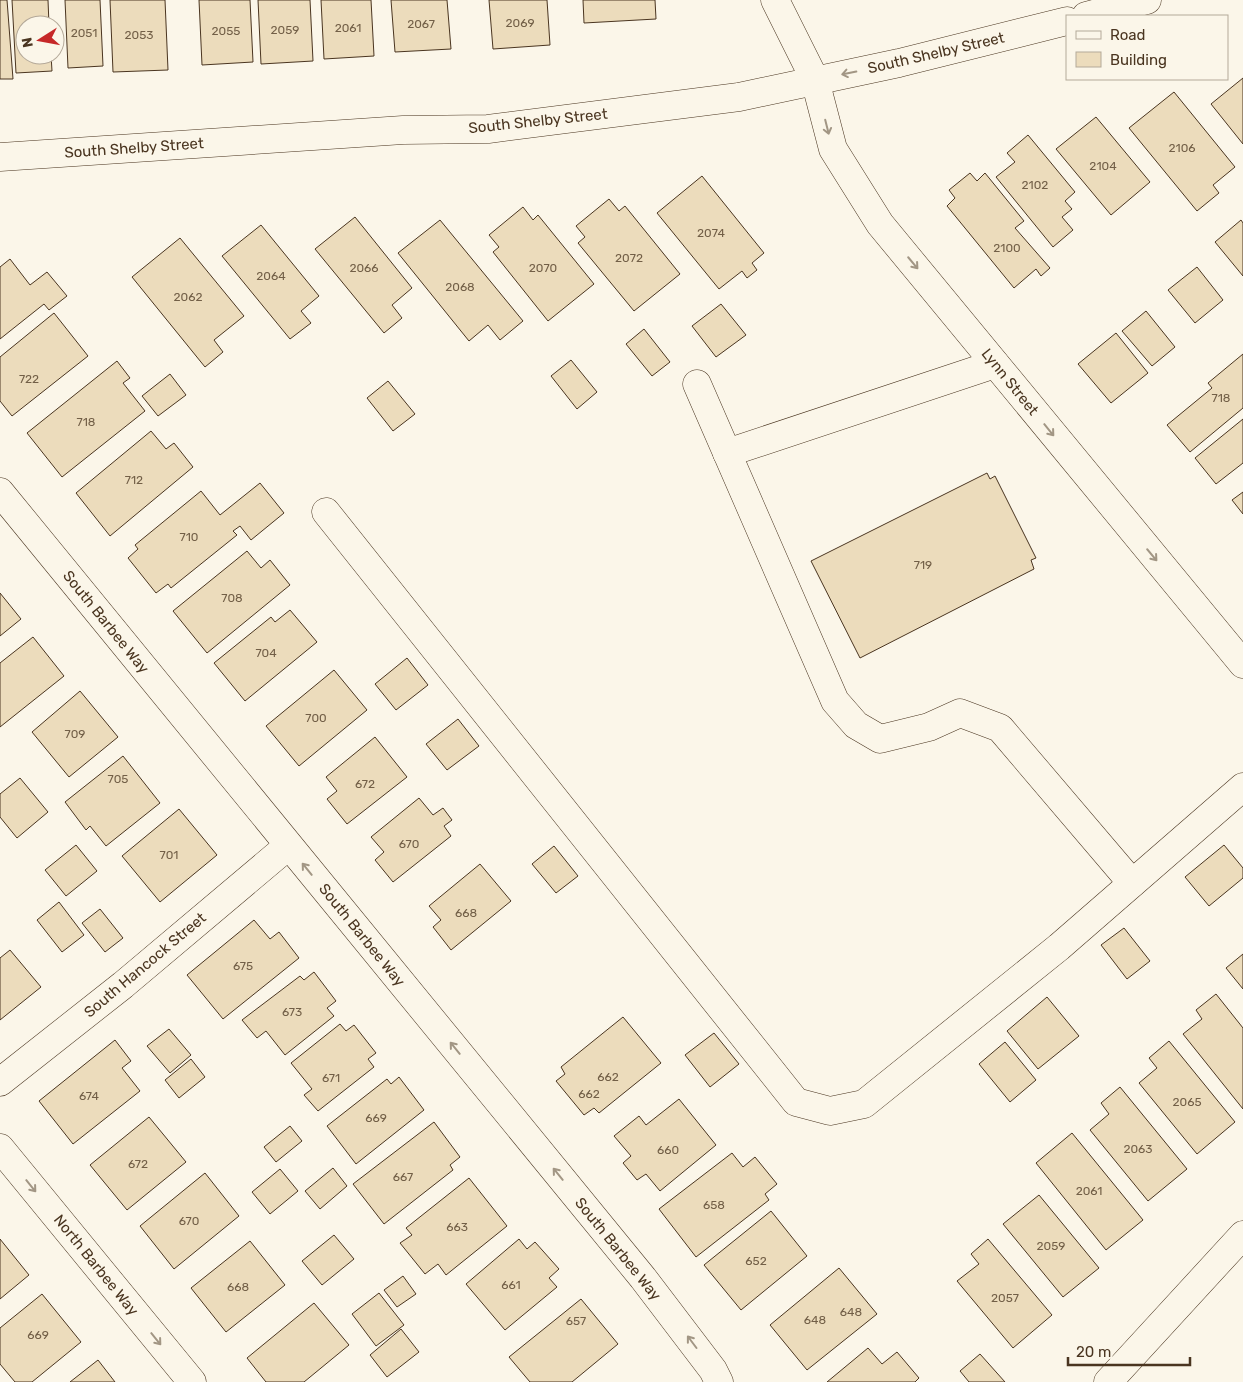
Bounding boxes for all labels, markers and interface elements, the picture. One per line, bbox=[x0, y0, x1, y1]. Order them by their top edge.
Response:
north arrow bbox=[15, 15, 65, 65]
legend bbox=[1066, 15, 1228, 80]
house number: 2069 bbox=[505, 16, 535, 30]
house number: 2067 bbox=[407, 17, 435, 31]
house number: 2061 bbox=[335, 21, 361, 35]
house number: 2059 bbox=[271, 23, 299, 37]
house number: 2055 bbox=[212, 24, 240, 38]
house number: 2051 bbox=[71, 26, 97, 40]
text: Road bbox=[1110, 26, 1146, 44]
house number: 2053 bbox=[124, 28, 154, 42]
street label: South Shelby Street bbox=[866, 28, 1006, 77]
text: N bbox=[18, 36, 37, 49]
text: Building bbox=[1110, 51, 1167, 69]
one-way arrow bbox=[842, 69, 858, 78]
street label: South Shelby Street bbox=[468, 105, 609, 137]
one-way arrow bbox=[823, 119, 832, 135]
street label: South Shelby Street bbox=[64, 134, 204, 162]
house number: 2106 bbox=[1168, 141, 1196, 155]
house number: 2104 bbox=[1089, 159, 1117, 173]
house number: 2102 bbox=[1022, 178, 1048, 192]
house number: 2074 bbox=[697, 226, 725, 240]
house number: 2100 bbox=[993, 241, 1021, 255]
house number: 2072 bbox=[615, 251, 643, 265]
one-way arrow bbox=[907, 257, 918, 270]
house number: 2066 bbox=[349, 261, 379, 275]
house number: 2070 bbox=[529, 261, 557, 275]
house number: 2064 bbox=[256, 269, 286, 283]
house number: 2068 bbox=[445, 280, 475, 294]
house number: 2062 bbox=[174, 290, 202, 304]
street label: Lynn Street bbox=[978, 345, 1042, 419]
house number: 722 bbox=[19, 372, 39, 386]
house number: 718 bbox=[1212, 391, 1230, 405]
house number: 718 bbox=[77, 415, 95, 429]
one-way arrow bbox=[1043, 423, 1054, 436]
house number: 712 bbox=[125, 473, 143, 487]
house number: 710 bbox=[180, 530, 198, 544]
one-way arrow bbox=[1147, 548, 1158, 561]
house number: 719 bbox=[914, 558, 932, 572]
street label: South Barbee Way bbox=[59, 567, 153, 677]
house number: 708 bbox=[221, 591, 243, 605]
house number: 704 bbox=[255, 646, 277, 660]
house number: 700 bbox=[305, 711, 327, 725]
house number: 709 bbox=[65, 727, 85, 741]
house number: 705 bbox=[108, 772, 128, 786]
house number: 672 bbox=[355, 777, 375, 791]
house number: 670 bbox=[399, 837, 419, 851]
house number: 701 bbox=[160, 848, 178, 862]
one-way arrow bbox=[302, 862, 313, 875]
street label: South Barbee Way bbox=[315, 880, 409, 990]
house number: 668 bbox=[455, 906, 477, 920]
street label: South Hancock Street bbox=[80, 909, 210, 1021]
house number: 675 bbox=[233, 959, 253, 973]
house number: 673 bbox=[282, 1005, 302, 1019]
one-way arrow bbox=[449, 1042, 460, 1055]
house number: 662 bbox=[597, 1070, 619, 1084]
house number: 671 bbox=[322, 1071, 340, 1085]
house number: 662 bbox=[578, 1087, 600, 1101]
house number: 674 bbox=[79, 1089, 100, 1103]
house number: 2065 bbox=[1172, 1095, 1202, 1109]
house number: 669 bbox=[365, 1111, 387, 1125]
house number: 2063 bbox=[1123, 1142, 1153, 1156]
house number: 660 bbox=[657, 1143, 679, 1157]
house number: 672 bbox=[128, 1157, 148, 1171]
one-way arrow bbox=[552, 1168, 563, 1181]
house number: 667 bbox=[393, 1170, 413, 1184]
one-way arrow bbox=[25, 1179, 36, 1192]
house number: 2061 bbox=[1076, 1184, 1102, 1198]
street label: South Barbee Way bbox=[571, 1194, 665, 1304]
house number: 658 bbox=[703, 1198, 725, 1212]
street label: North Barbee Way bbox=[50, 1211, 142, 1319]
house number: 670 bbox=[179, 1214, 199, 1228]
house number: 663 bbox=[446, 1220, 468, 1234]
house number: 2059 bbox=[1037, 1239, 1065, 1253]
house number: 652 bbox=[745, 1254, 767, 1268]
house number: 661 bbox=[501, 1278, 521, 1292]
house number: 668 bbox=[227, 1280, 249, 1294]
house number: 2057 bbox=[991, 1291, 1019, 1305]
house number: 648 bbox=[840, 1305, 862, 1319]
house number: 648 bbox=[804, 1313, 826, 1327]
house number: 657 bbox=[566, 1314, 586, 1328]
house number: 669 bbox=[27, 1328, 49, 1342]
one-way arrow bbox=[151, 1332, 162, 1345]
scale bar bbox=[1068, 1334, 1190, 1366]
one-way arrow bbox=[687, 1335, 697, 1349]
text: 20 m bbox=[1076, 1343, 1111, 1361]

